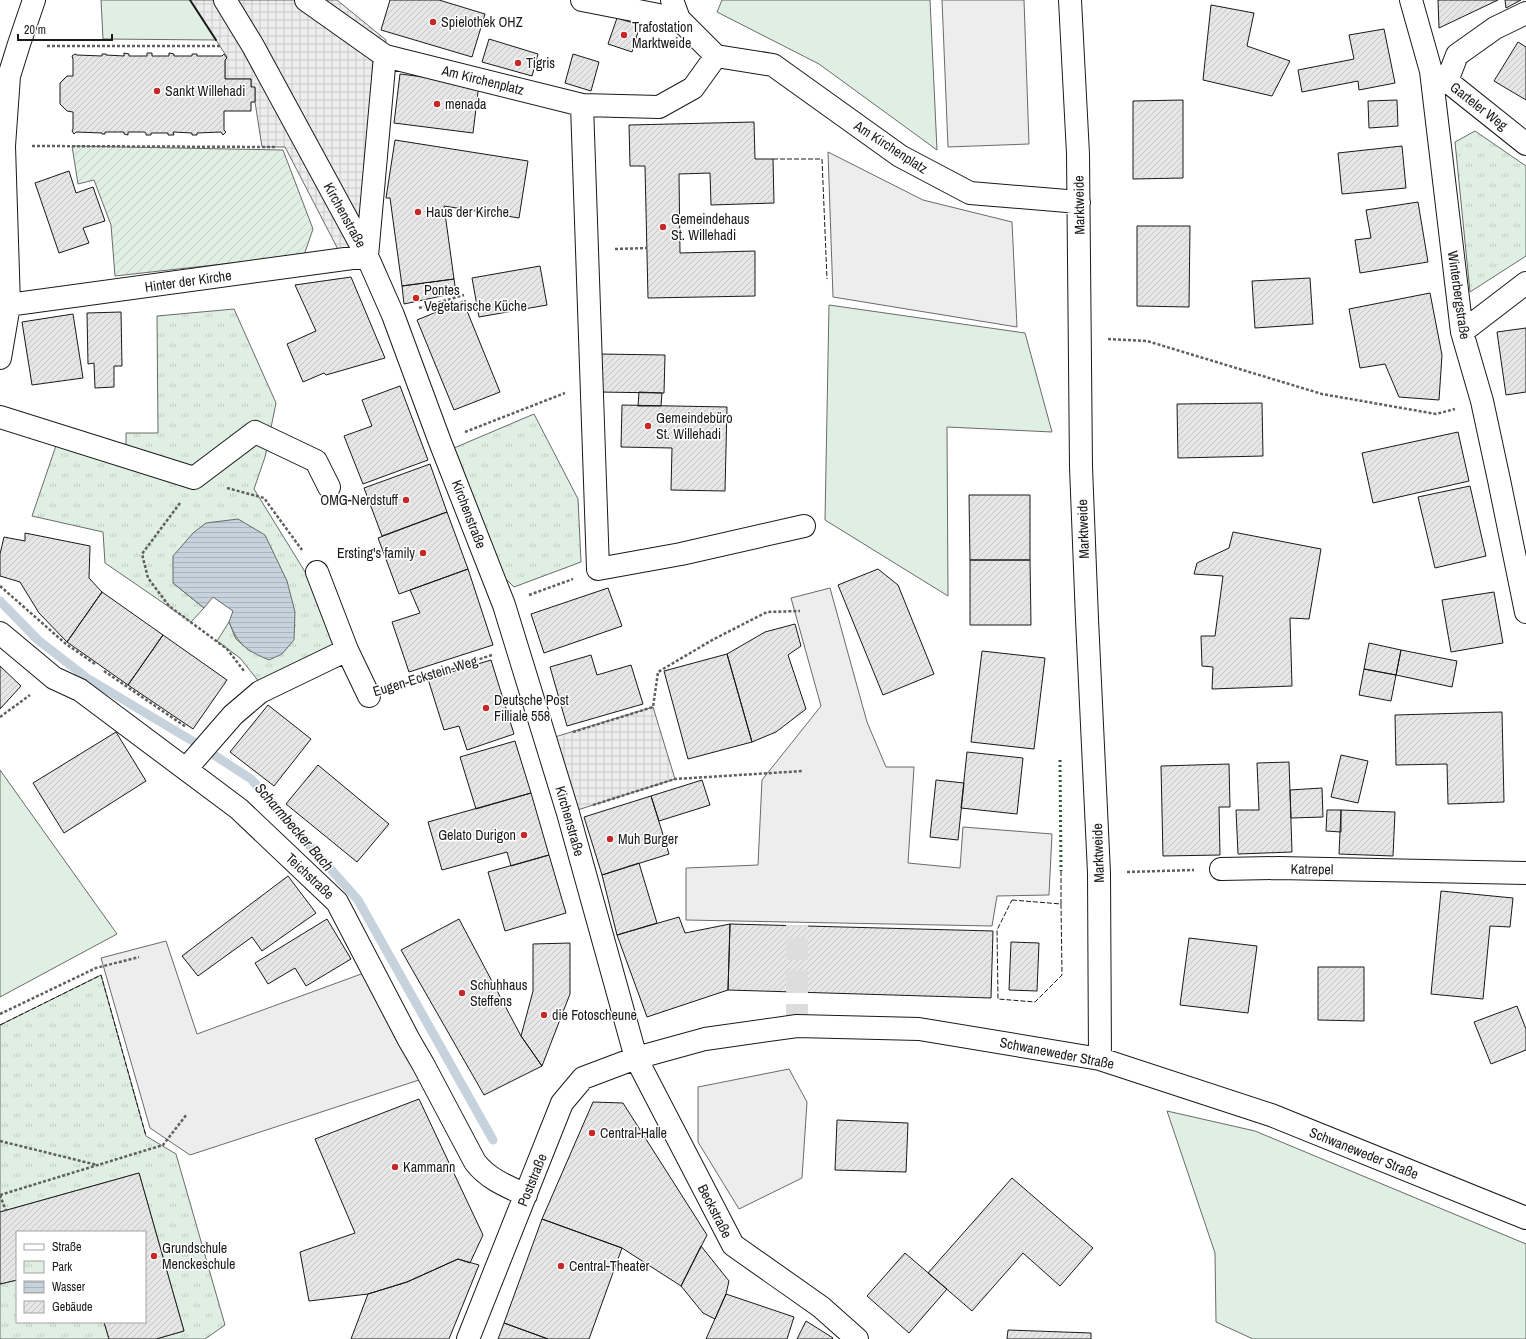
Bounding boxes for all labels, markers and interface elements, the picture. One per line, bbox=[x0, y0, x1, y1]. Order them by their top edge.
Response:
place label: Spielothek OHZ bbox=[441, 13, 523, 31]
scale bar bbox=[18, 16, 112, 42]
marker: Spielothek OHZ bbox=[428, 17, 438, 27]
place label: Trafostation Marktweide bbox=[632, 18, 693, 52]
text: 20 m bbox=[24, 22, 46, 38]
marker: Trafostation Marktweide bbox=[619, 30, 629, 40]
place label: Tigris bbox=[526, 54, 555, 72]
marker: Tigris bbox=[513, 58, 523, 68]
street label: Am Kirchenplatz bbox=[439, 61, 526, 99]
street label: Garteler Weg bbox=[1447, 78, 1512, 134]
place label: Sankt Willehadi bbox=[165, 82, 245, 100]
marker: Sankt Willehadi bbox=[152, 86, 162, 96]
place label: menada bbox=[445, 95, 487, 113]
marker: menada bbox=[432, 99, 442, 109]
street label: Am Kirchenplatz bbox=[850, 116, 931, 178]
street label: Marktweide bbox=[1069, 175, 1089, 235]
street label: Kirchenstraße bbox=[320, 179, 370, 251]
place label: Haus der Kirche bbox=[426, 203, 509, 221]
marker: Haus der Kirche bbox=[413, 207, 423, 217]
place label: Gemeindehaus St. Willehadi bbox=[671, 210, 750, 244]
marker: Gemeindehaus St. Willehadi bbox=[658, 222, 668, 232]
street label: Winterbergstraße bbox=[1444, 250, 1474, 340]
street label: Hinter der Kirche bbox=[143, 266, 233, 296]
place label: Pontes Vegetarische Küche bbox=[424, 281, 527, 315]
marker: Pontes Vegetarische Küche bbox=[411, 293, 421, 303]
place label: Gemeindebüro St. Willehadi bbox=[656, 409, 733, 443]
marker: Gemeindebüro St. Willehadi bbox=[643, 421, 653, 431]
street label: Kirchenstraße bbox=[448, 477, 490, 551]
place label: OMG-Nerdstuff bbox=[320, 491, 399, 509]
marker: OMG-Nerdstuff bbox=[401, 495, 411, 505]
street label: Marktweide bbox=[1073, 499, 1093, 559]
place label: Ersting's family bbox=[337, 544, 415, 562]
marker: Ersting's family bbox=[418, 548, 428, 558]
street label: Eugen-Eckstein-Weg bbox=[371, 651, 480, 700]
place label: Deutsche Post Filliale 558 bbox=[494, 691, 569, 725]
marker: Deutsche Post Filliale 558 bbox=[481, 703, 491, 713]
water label: Scharmbecker Bach bbox=[250, 778, 339, 875]
street label: Kirchenstraße bbox=[551, 784, 589, 858]
street label: Marktweide bbox=[1088, 823, 1108, 883]
place label: Gelato Durigon bbox=[438, 826, 516, 844]
marker: Gelato Durigon bbox=[519, 830, 529, 840]
place label: Muh Burger bbox=[618, 830, 678, 848]
marker: Muh Burger bbox=[605, 834, 615, 844]
street label: Teichstraße bbox=[282, 849, 338, 903]
street label: Katrepel bbox=[1290, 860, 1334, 878]
place label: Schuhhaus Steffens bbox=[470, 976, 528, 1010]
marker: Schuhhaus Steffens bbox=[457, 988, 467, 998]
place label: die Fotoscheune bbox=[552, 1006, 637, 1024]
marker: die Fotoscheune bbox=[539, 1010, 549, 1020]
street label: Schwaneweder Straße bbox=[998, 1033, 1116, 1073]
street label: Schwaneweder Straße bbox=[1307, 1123, 1421, 1183]
place label: Central-Halle bbox=[600, 1124, 667, 1142]
marker: Central-Halle bbox=[587, 1128, 597, 1138]
street label: Poststraße bbox=[513, 1151, 551, 1209]
place label: Kammann bbox=[403, 1158, 455, 1176]
marker: Kammann bbox=[390, 1162, 400, 1172]
street label: Beckstraße bbox=[694, 1181, 736, 1241]
legend bbox=[16, 1231, 146, 1323]
text: Straße bbox=[52, 1239, 82, 1255]
place label: Grundschule Menckeschule bbox=[162, 1239, 235, 1273]
marker: Grundschule Menckeschule bbox=[149, 1251, 159, 1261]
place label: Central-Theater bbox=[569, 1257, 650, 1275]
text: Park bbox=[52, 1259, 72, 1275]
marker: Central-Theater bbox=[556, 1261, 566, 1271]
text: Wasser bbox=[52, 1279, 86, 1295]
text: Gebäude bbox=[52, 1299, 93, 1315]

